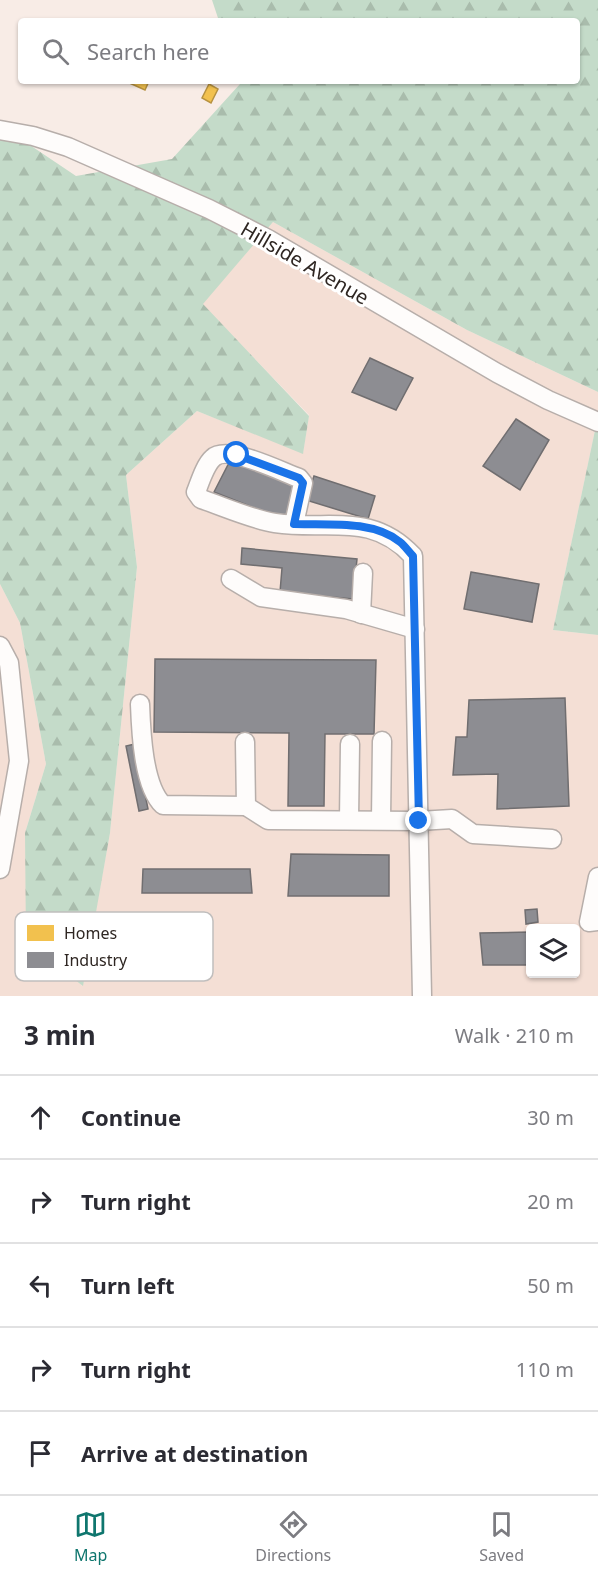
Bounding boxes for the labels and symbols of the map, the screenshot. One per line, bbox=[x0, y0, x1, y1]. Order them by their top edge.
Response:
street label: Hillside Avenue bbox=[236, 215, 374, 311]
route start bbox=[223, 441, 249, 467]
route end bbox=[405, 807, 431, 833]
legend bbox=[15, 912, 213, 981]
text: Homes bbox=[64, 922, 117, 944]
text: Industry bbox=[64, 949, 128, 971]

